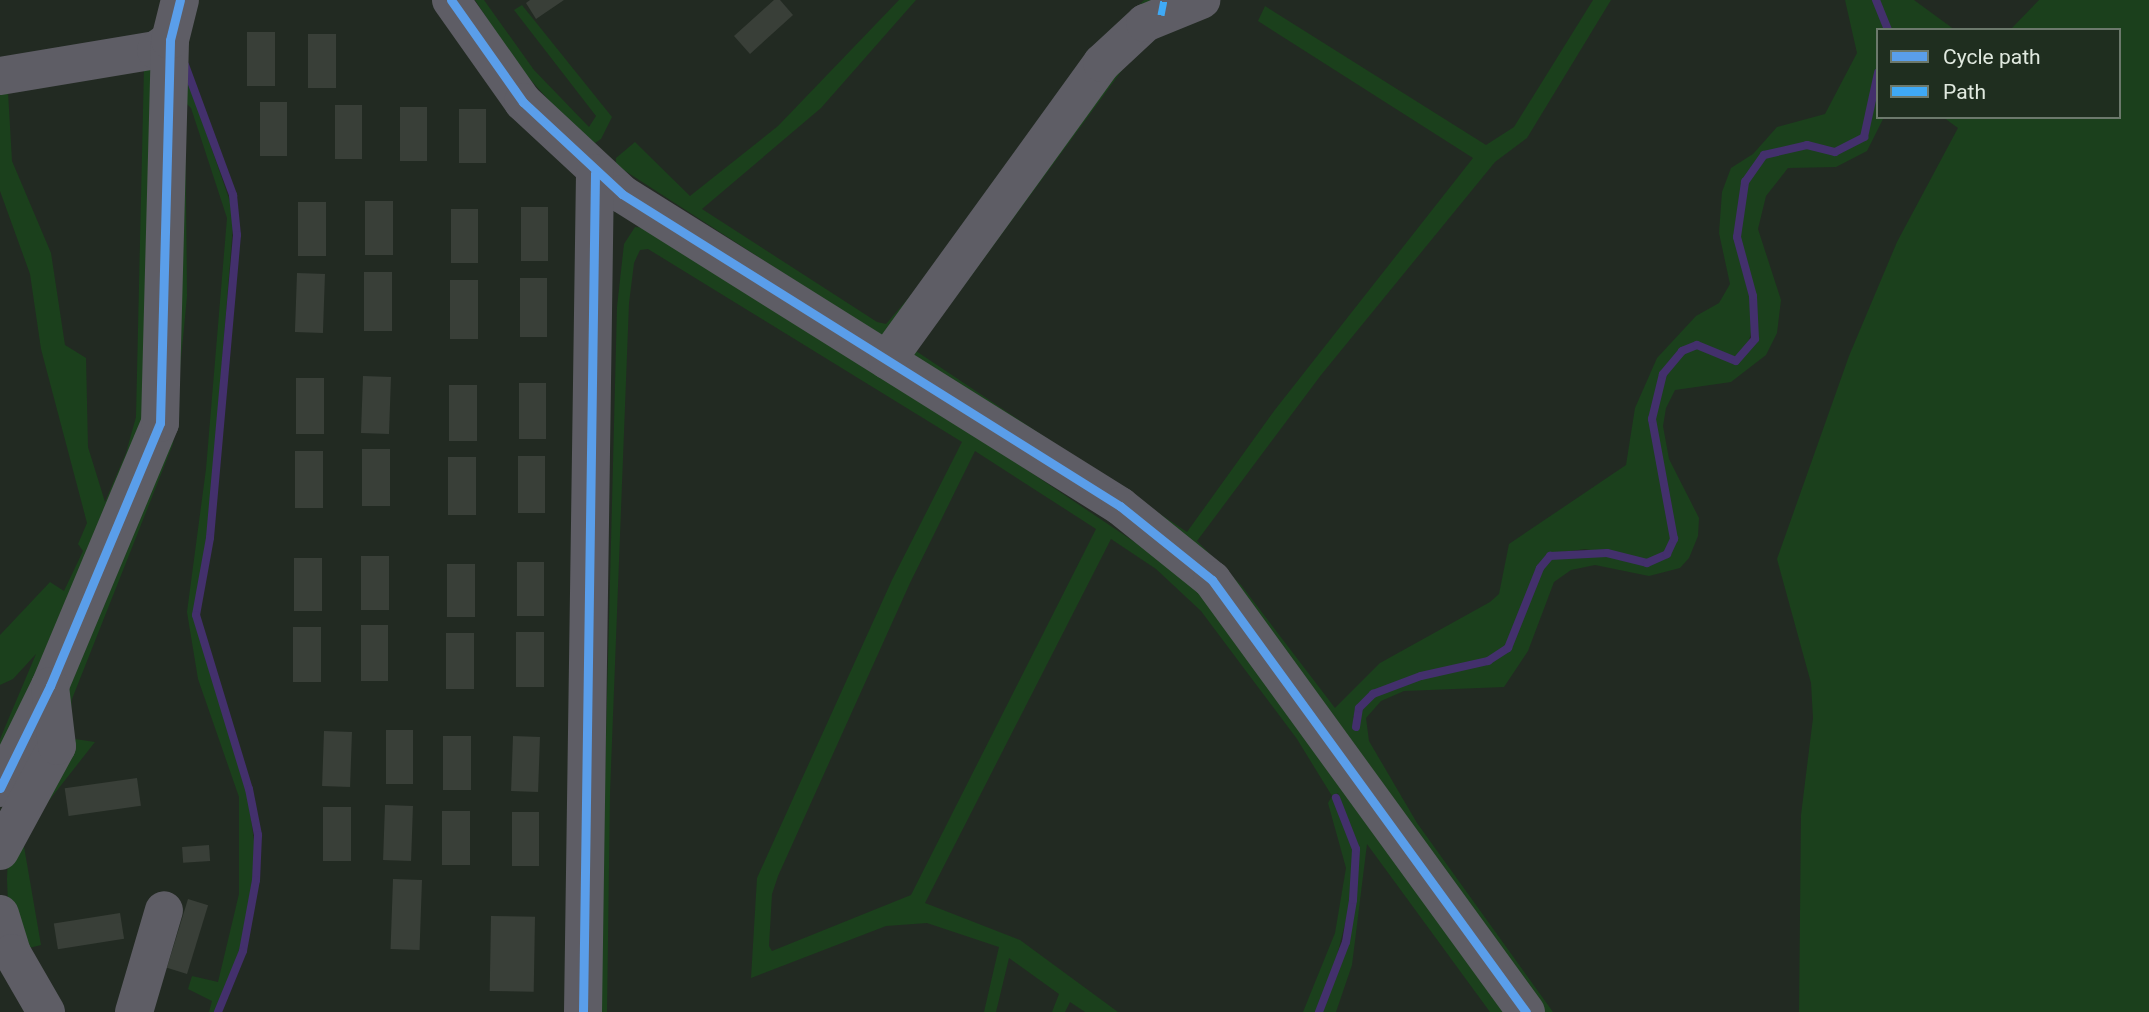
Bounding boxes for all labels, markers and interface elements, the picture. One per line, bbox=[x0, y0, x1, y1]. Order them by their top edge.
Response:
legend bbox=[1876, 28, 2121, 119]
text: Cycle path bbox=[1943, 45, 2041, 69]
text: Path bbox=[1943, 80, 1986, 104]

